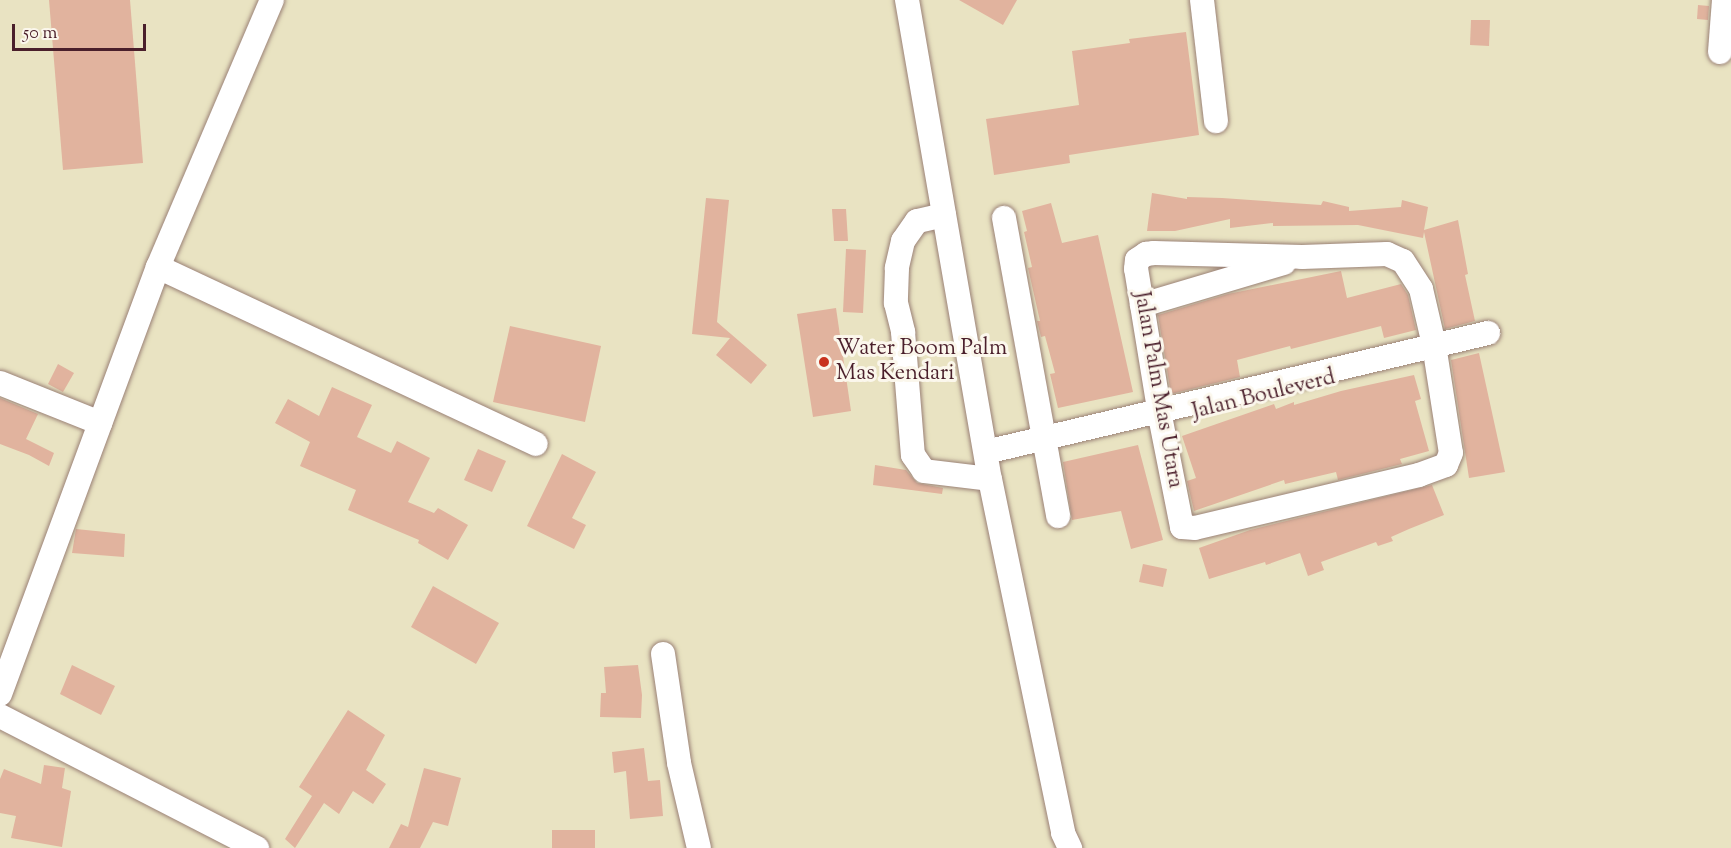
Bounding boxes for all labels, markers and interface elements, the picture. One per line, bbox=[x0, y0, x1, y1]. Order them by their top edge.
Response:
scale bar bbox=[15, 12, 148, 50]
text: 50 m bbox=[23, 21, 57, 47]
street label: Jalan Palm Mas Utara bbox=[1127, 290, 1187, 490]
place label: Water Boom Palm Mas Kendari bbox=[836, 336, 1007, 388]
marker: Water Boom Palm Mas Kendari bbox=[817, 355, 831, 369]
street label: Jalan Bouleverd bbox=[1190, 365, 1338, 427]

